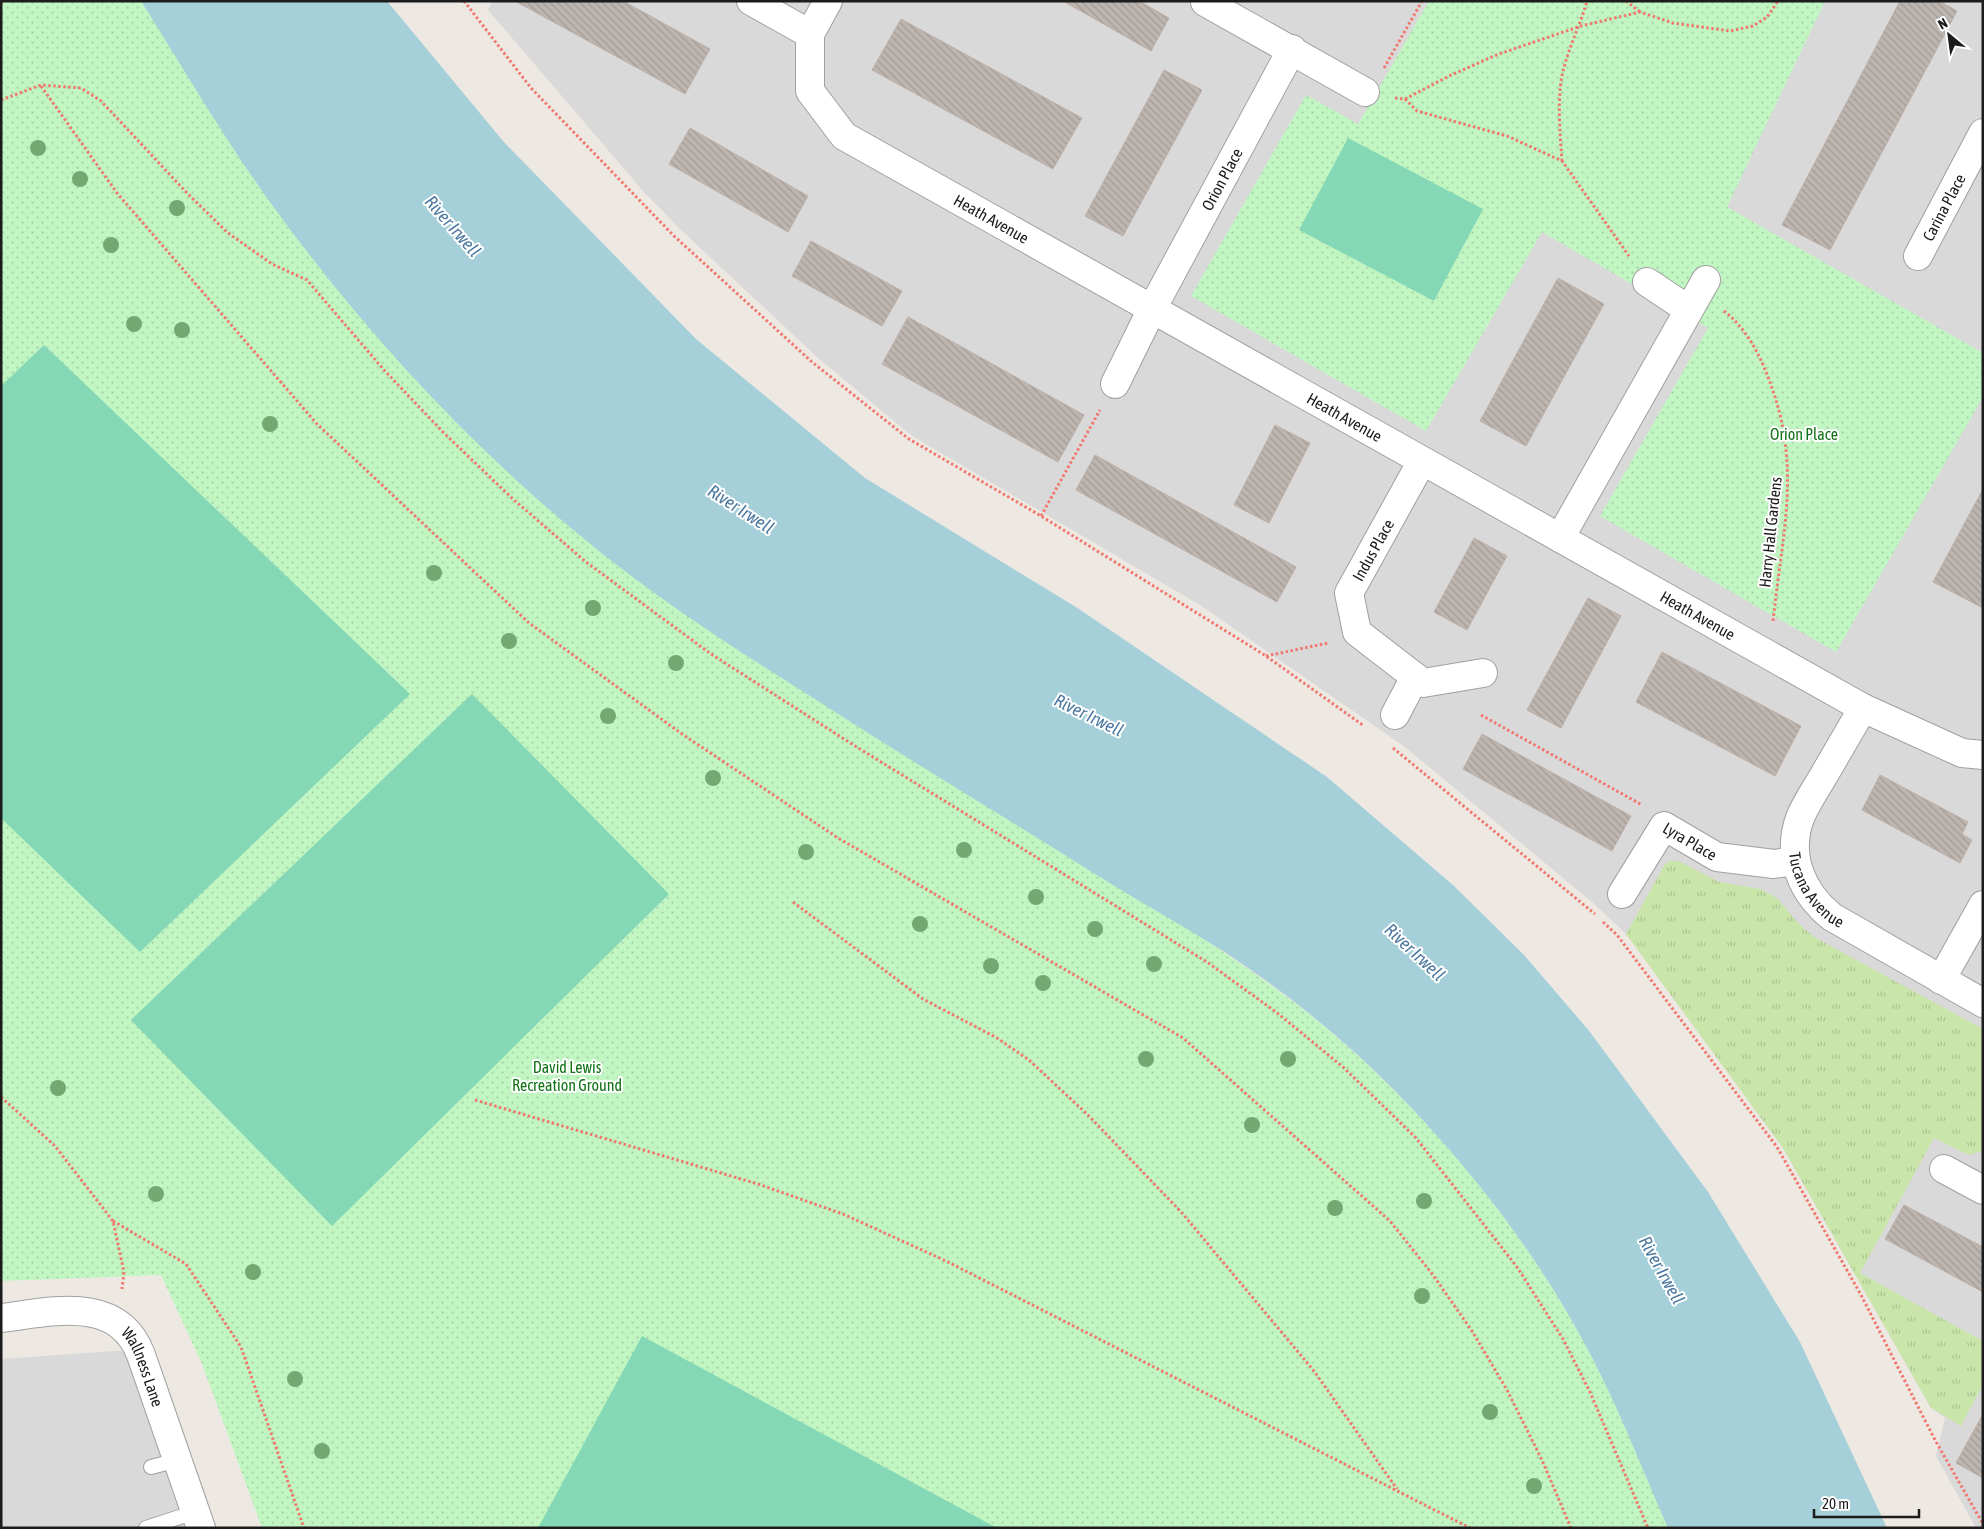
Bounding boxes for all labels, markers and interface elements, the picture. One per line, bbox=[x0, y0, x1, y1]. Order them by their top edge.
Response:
north arrow bbox=[1924, 10, 1974, 60]
text: N bbox=[1935, 15, 1950, 33]
street label: Orion Place bbox=[1198, 145, 1246, 213]
street label: Carina Place bbox=[1919, 171, 1969, 244]
water label: River Irwell bbox=[421, 191, 485, 261]
street label: Heath Avenue bbox=[951, 191, 1032, 247]
street label: Heath Avenue bbox=[1304, 389, 1385, 445]
park label: Orion Place bbox=[1770, 425, 1838, 443]
street label: Harry Hall Gardens bbox=[1755, 475, 1786, 588]
water label: River Irwell bbox=[704, 480, 778, 538]
street label: Indus Place bbox=[1349, 516, 1397, 584]
street label: Heath Avenue bbox=[1657, 587, 1738, 643]
water label: River Irwell bbox=[1051, 689, 1127, 741]
street label: Lyra Place bbox=[1660, 818, 1720, 864]
street label: Tucana Avenue bbox=[1786, 851, 1847, 931]
water label: River Irwell bbox=[1381, 919, 1449, 985]
park label: David Lewis Recreation Ground bbox=[512, 1058, 622, 1094]
water label: River Irwell bbox=[1635, 1232, 1689, 1308]
street label: Wallness Lane bbox=[118, 1323, 167, 1409]
scale bar bbox=[1814, 1486, 1919, 1518]
text: 20 m bbox=[1822, 1495, 1849, 1512]

